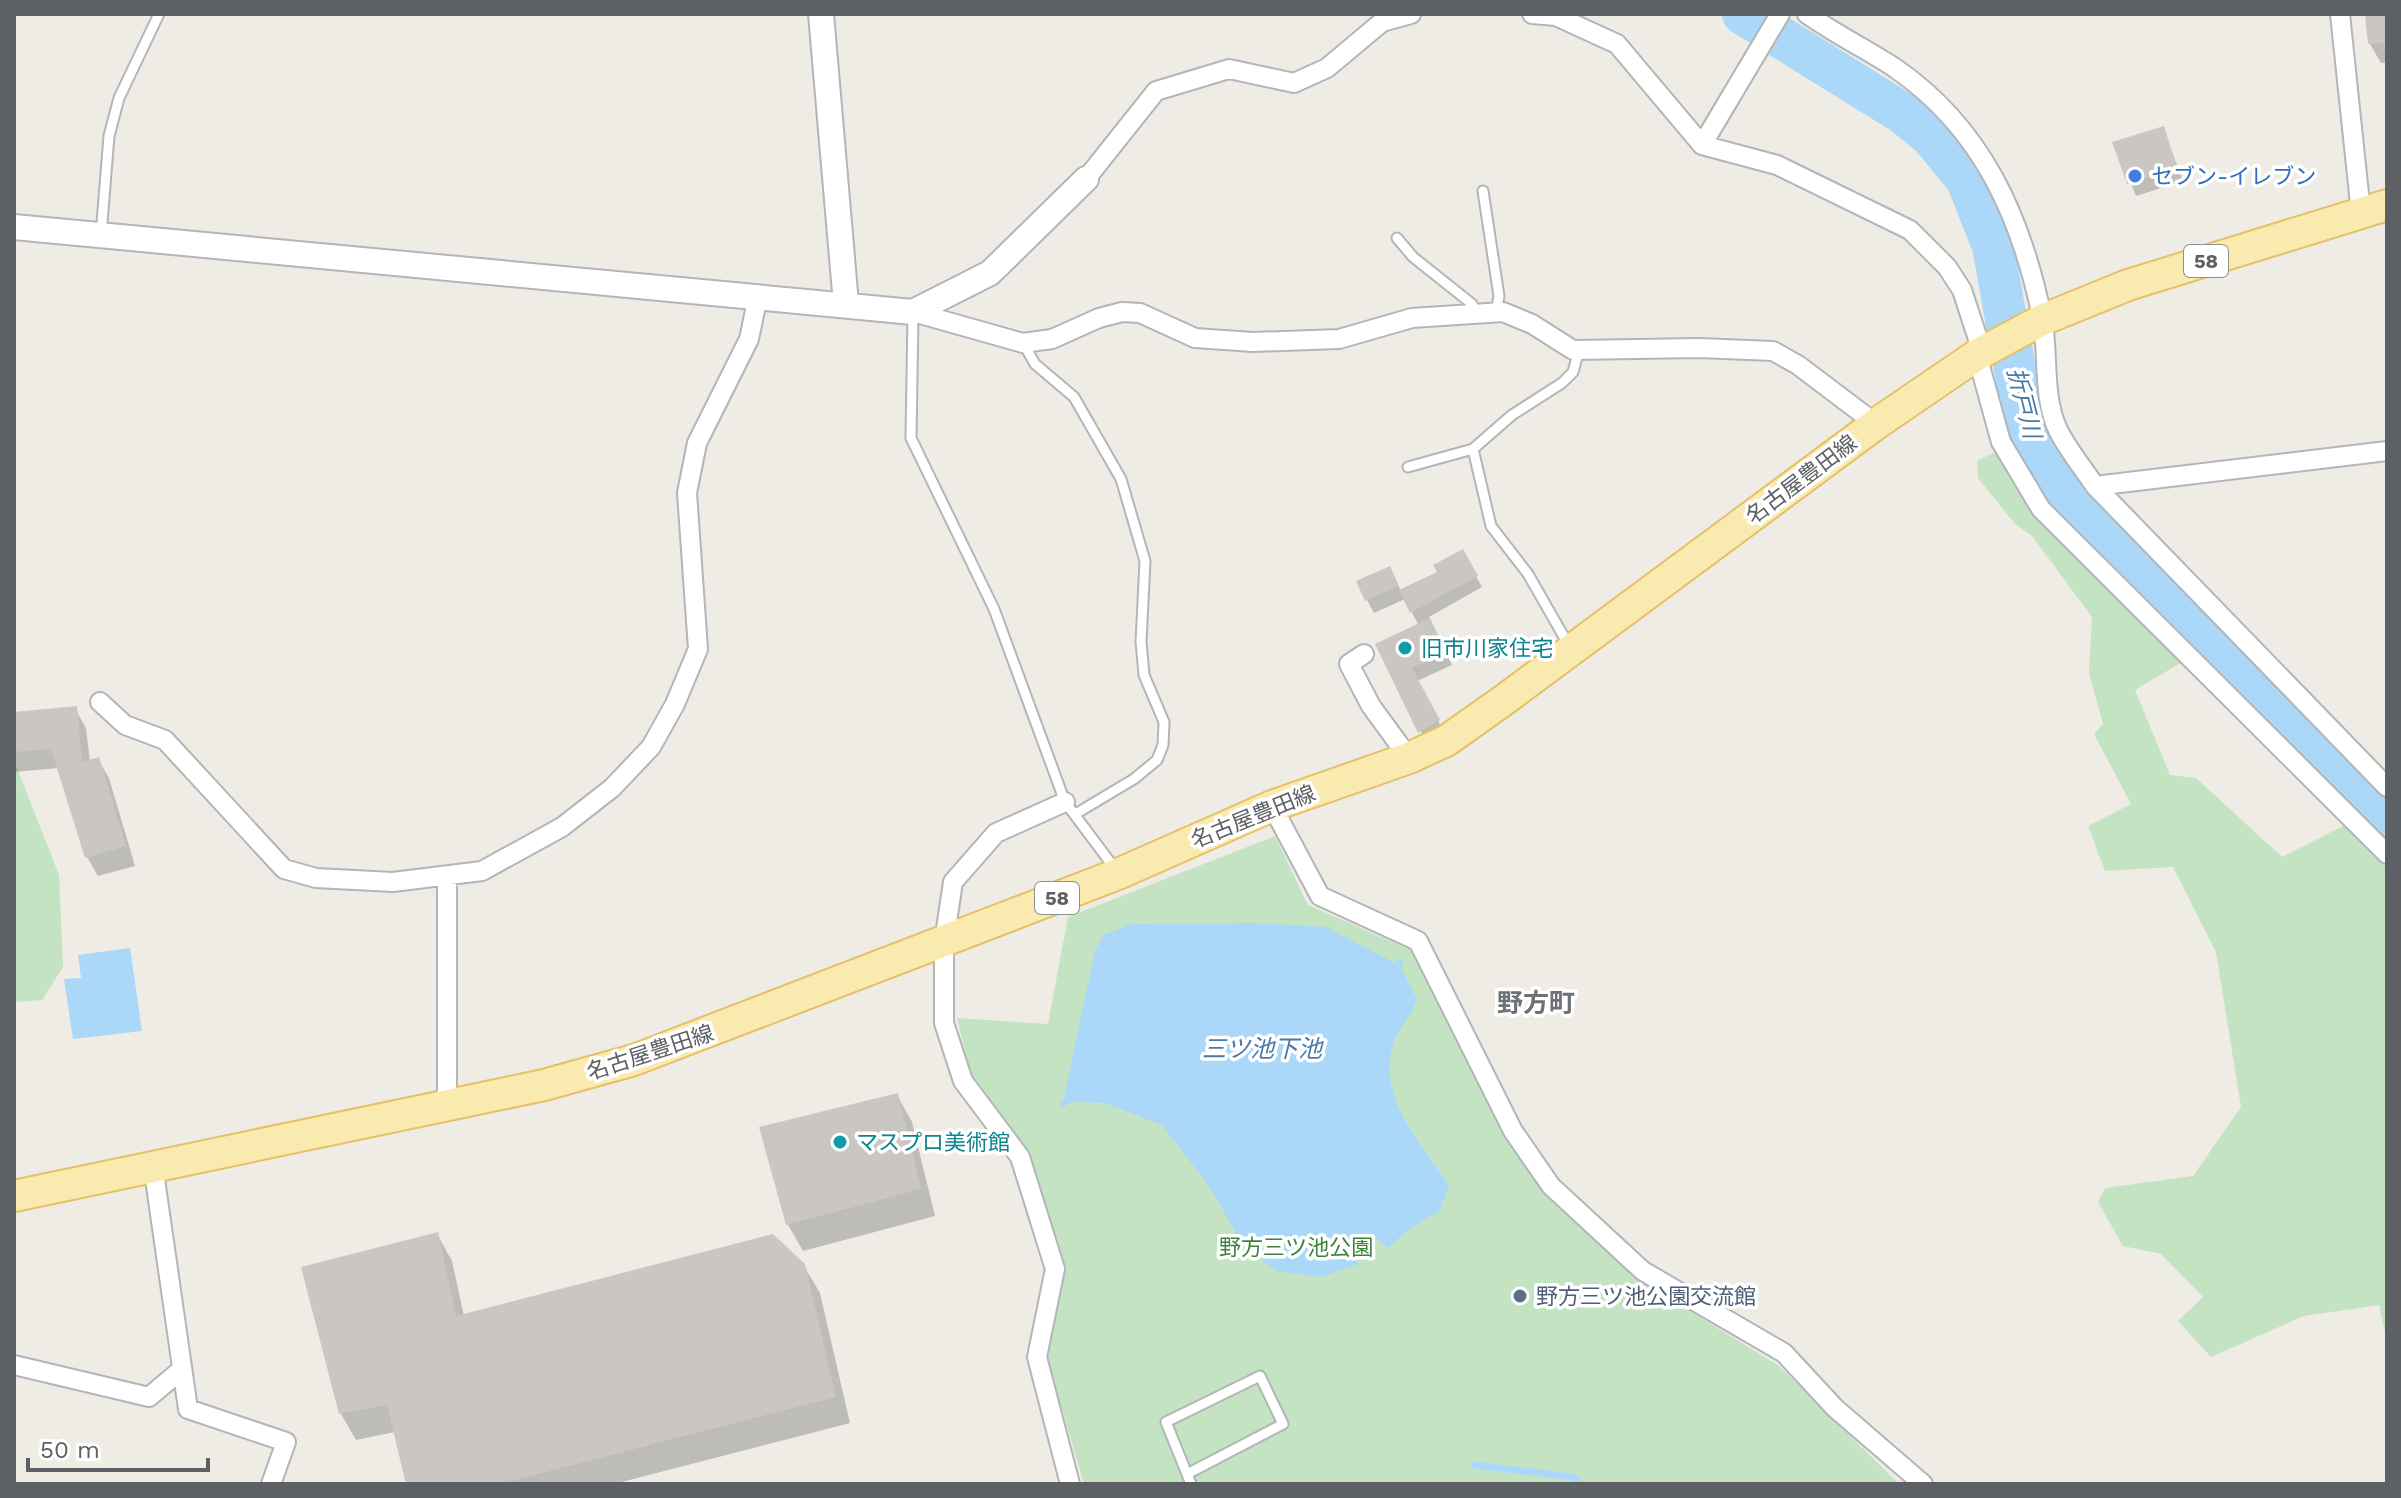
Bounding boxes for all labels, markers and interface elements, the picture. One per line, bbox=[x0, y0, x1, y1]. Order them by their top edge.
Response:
place label: セブン-イレブン bbox=[2151, 164, 2316, 189]
marker: セブン-イレブン bbox=[2126, 167, 2144, 185]
road number: 58 bbox=[2184, 245, 2228, 277]
water label: 折戸川 bbox=[2002, 365, 2047, 444]
street label: 名古屋豊田線 bbox=[1741, 430, 1862, 529]
place label: 旧市川家住宅 bbox=[1421, 636, 1553, 661]
marker: 旧市川家住宅 bbox=[1396, 639, 1414, 657]
street label: 名古屋豊田線 bbox=[1187, 780, 1319, 853]
road number: 58 bbox=[1035, 882, 1079, 914]
district label: 野方町 bbox=[1497, 988, 1575, 1018]
street label: 名古屋豊田線 bbox=[584, 1020, 717, 1085]
water label: 三ツ池下池 bbox=[1202, 1035, 1324, 1063]
place label: マスプロ美術館 bbox=[856, 1130, 1010, 1155]
marker: マスプロ美術館 bbox=[831, 1133, 849, 1151]
park label: 野方三ツ池公園 bbox=[1219, 1235, 1373, 1260]
place label: 野方三ツ池公園交流館 bbox=[1536, 1284, 1756, 1309]
marker: 野方三ツ池公園交流館 bbox=[1511, 1287, 1529, 1305]
scale bar bbox=[28, 1422, 208, 1472]
text: 50 m bbox=[40, 1436, 100, 1464]

